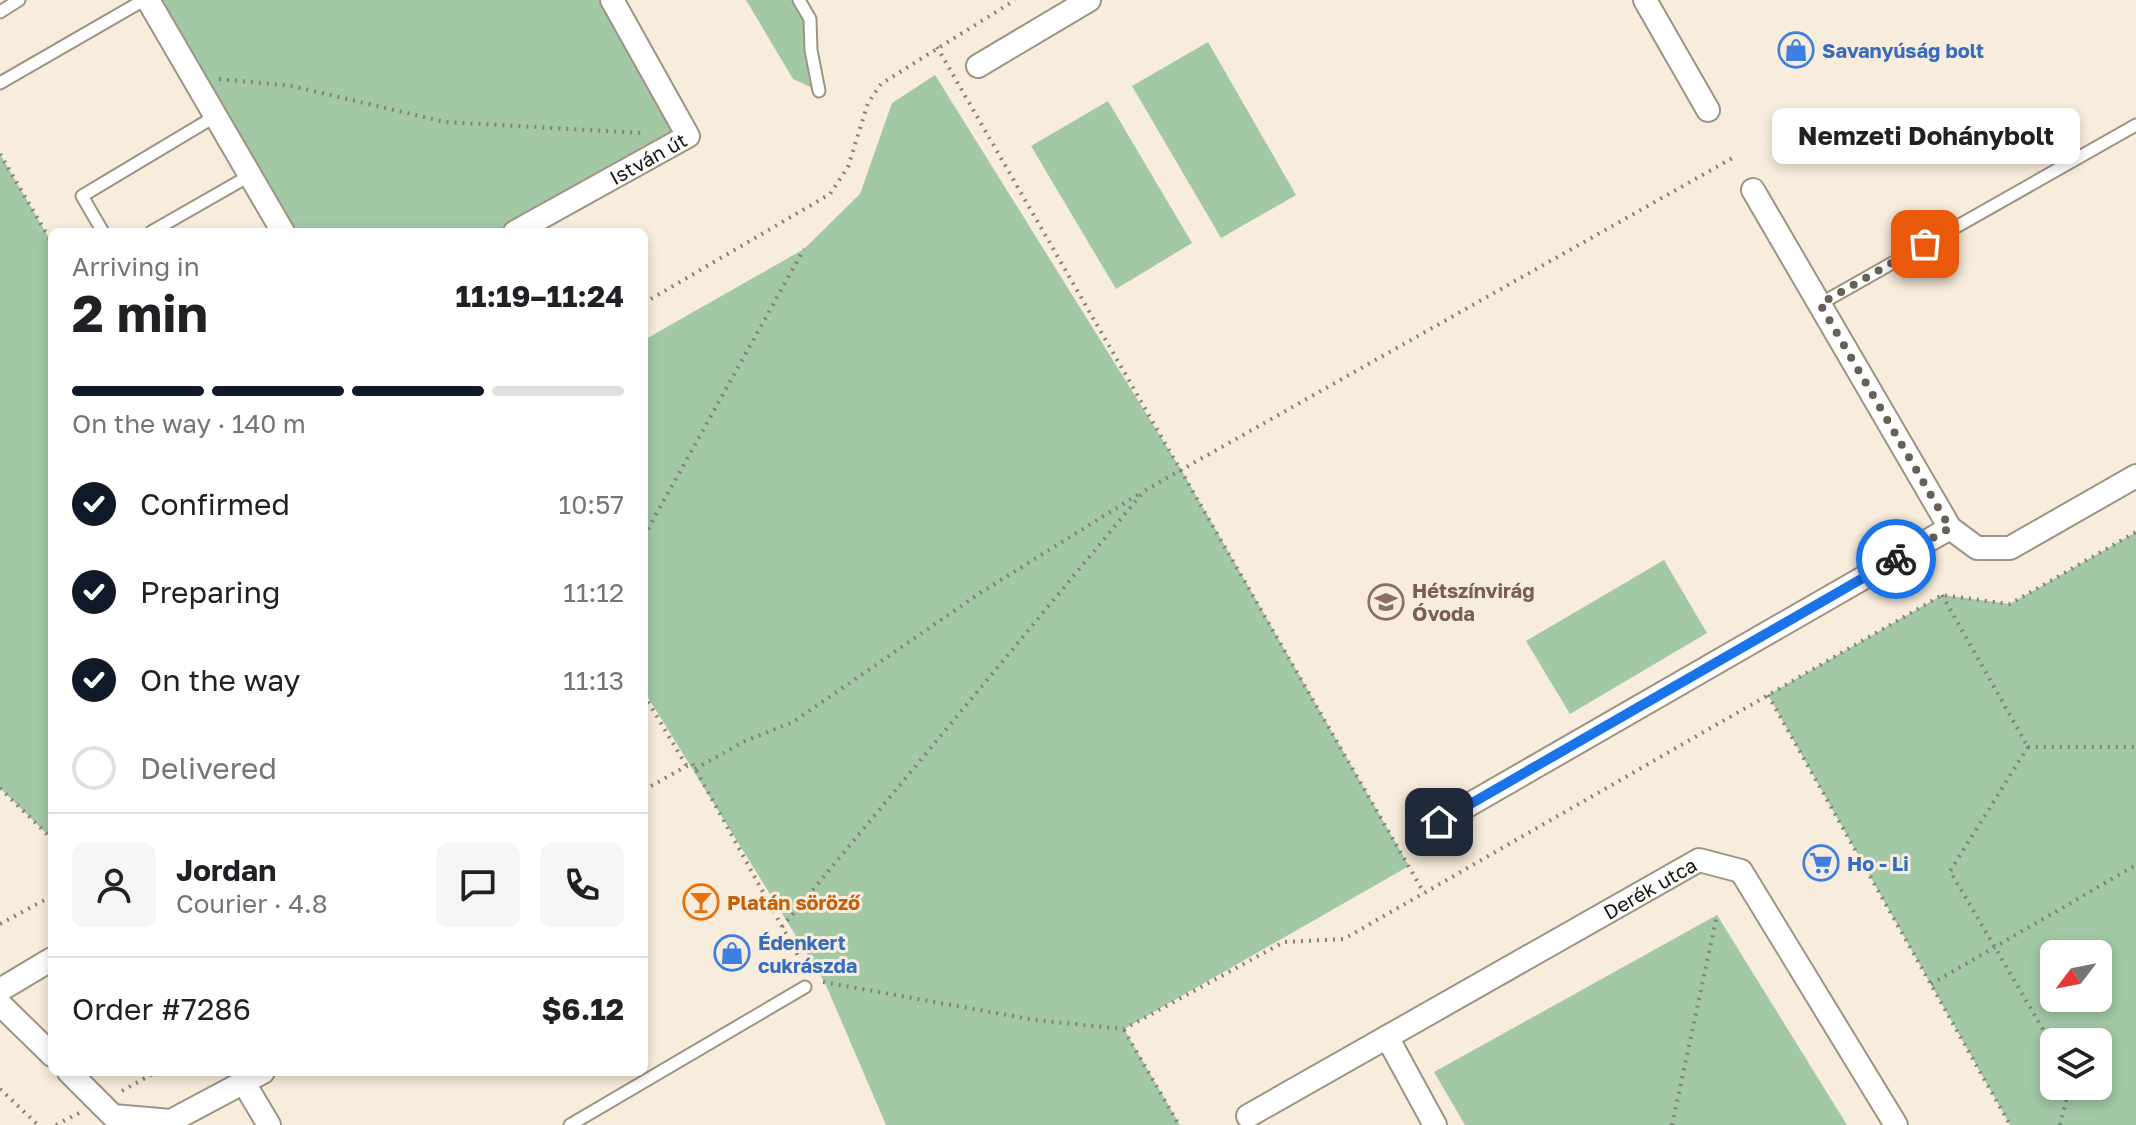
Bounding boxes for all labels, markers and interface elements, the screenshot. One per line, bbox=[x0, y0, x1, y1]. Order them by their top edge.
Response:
shop icon: Savanyúság bolt bbox=[1777, 31, 1815, 69]
place label: Savanyúság bolt bbox=[1822, 38, 1984, 62]
callout: Nemzeti Dohánybolt bbox=[1771, 108, 2079, 164]
text: Nemzeti Dohánybolt bbox=[1798, 120, 2054, 151]
street label: István út bbox=[605, 127, 691, 189]
pin bbox=[1891, 210, 1959, 278]
icon: bag bbox=[1903, 222, 1947, 266]
text: Arriving in bbox=[72, 251, 200, 282]
text: 11:19–11:24 bbox=[456, 278, 624, 314]
text: 2 min bbox=[72, 281, 208, 343]
text: On the way · 140 m bbox=[72, 408, 306, 439]
icon: check bbox=[72, 482, 116, 526]
text: Confirmed bbox=[140, 486, 290, 522]
text: 10:57 bbox=[559, 489, 624, 520]
courier bbox=[1856, 519, 1936, 599]
icon: bike bbox=[1874, 537, 1918, 581]
icon: check bbox=[72, 570, 116, 614]
text: Preparing bbox=[140, 574, 281, 610]
text: 11:12 bbox=[563, 577, 624, 608]
place label: Hétszínvirág Óvoda bbox=[1412, 578, 1534, 625]
school or university icon: Hétszínvirág Óvoda bbox=[1367, 583, 1405, 621]
icon: check bbox=[72, 658, 116, 702]
text: On the way bbox=[140, 662, 300, 698]
text: 11:13 bbox=[563, 665, 624, 696]
text: Delivered bbox=[140, 750, 277, 786]
pin bbox=[1405, 788, 1473, 856]
icon: home bbox=[1417, 800, 1461, 844]
button: person bbox=[72, 843, 156, 927]
button: chat bbox=[436, 843, 520, 927]
button: phone bbox=[540, 843, 624, 927]
supermarket icon: Ho - Li bbox=[1802, 844, 1840, 882]
place label: Ho - Li bbox=[1847, 851, 1909, 875]
text: Jordan bbox=[176, 852, 276, 888]
street label: Derék utca bbox=[1599, 852, 1701, 924]
bar icon: Platán söröző bbox=[682, 883, 720, 921]
text: Courier · 4.8 bbox=[176, 888, 328, 919]
place label: Platán söröző bbox=[727, 890, 861, 914]
place label: Édenkert cukrászda bbox=[758, 930, 857, 977]
shop icon: Édenkert cukrászda bbox=[713, 934, 751, 972]
north arrow bbox=[2040, 940, 2112, 1012]
map controls bbox=[2040, 940, 2112, 1100]
text: Order #7286 bbox=[72, 991, 251, 1027]
text: $6.12 bbox=[542, 991, 624, 1027]
button: layers bbox=[2040, 1028, 2112, 1100]

